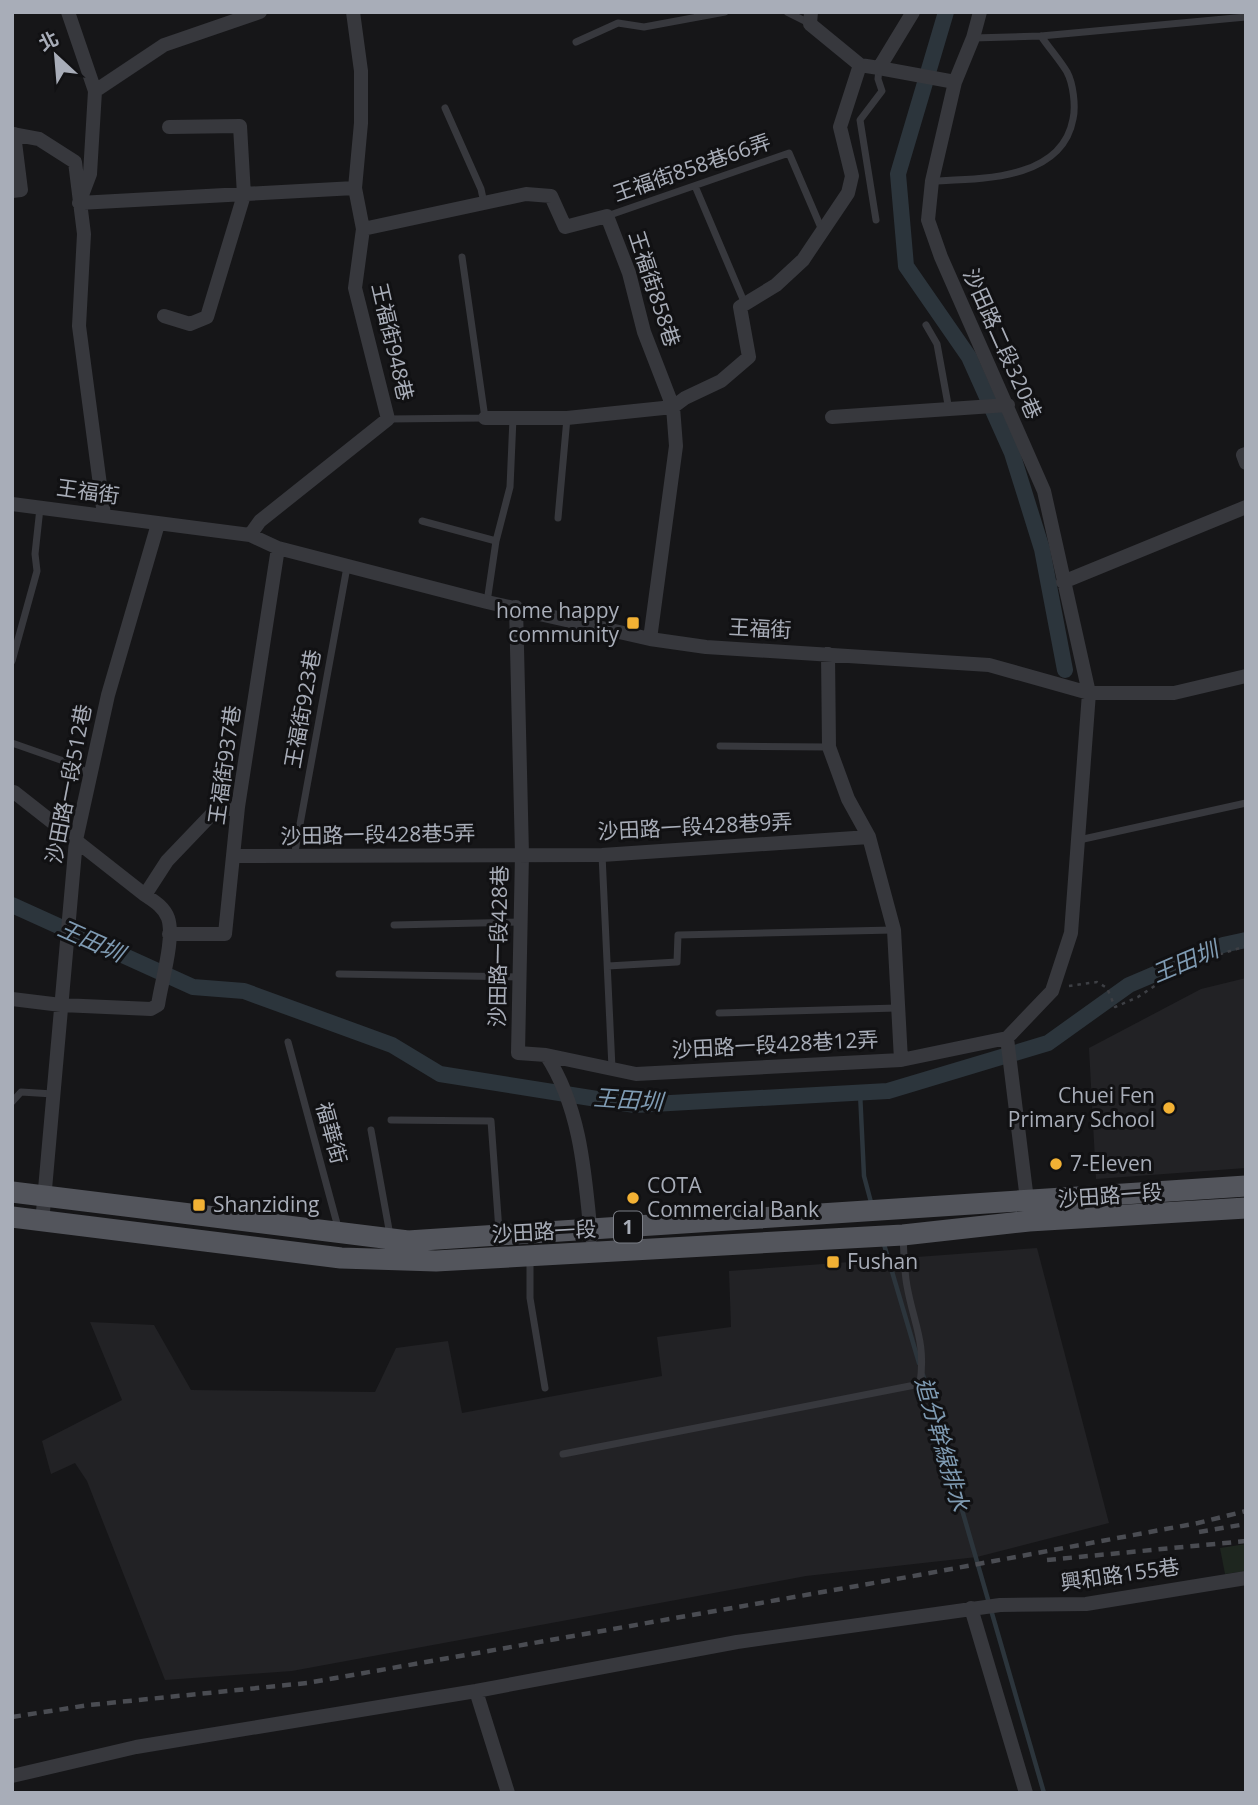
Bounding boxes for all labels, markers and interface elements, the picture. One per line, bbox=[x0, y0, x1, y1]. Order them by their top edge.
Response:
north arrow bbox=[21, 21, 91, 91]
text: 北 bbox=[34, 25, 63, 57]
street label: 王福街858巷66弄 bbox=[609, 127, 774, 207]
street label: 王福街858巷 bbox=[623, 227, 687, 350]
street label: 沙田路二段320巷 bbox=[957, 264, 1049, 423]
street label: 王福街948巷 bbox=[366, 280, 420, 403]
street label: 王福街 bbox=[55, 473, 121, 509]
place label: home happy community bbox=[496, 596, 619, 648]
street label: 王福街 bbox=[728, 612, 792, 644]
marker: home happy community bbox=[625, 615, 641, 631]
street label: 王福街923巷 bbox=[278, 647, 326, 770]
street label: 沙田路一段512巷 bbox=[39, 702, 97, 866]
street label: 王福街937巷 bbox=[202, 703, 246, 826]
street label: 沙田路一段428巷9弄 bbox=[597, 807, 793, 845]
street label: 沙田路一段428巷5弄 bbox=[280, 818, 476, 850]
street label: 沙田路一段428巷 bbox=[483, 865, 513, 1027]
water label: 王田圳 bbox=[53, 911, 132, 970]
water label: 王田圳 bbox=[1147, 932, 1225, 989]
street label: 沙田路一段428巷12弄 bbox=[671, 1025, 879, 1063]
water label: 王田圳 bbox=[593, 1081, 667, 1118]
place label: Chuei Fen Primary School bbox=[1008, 1081, 1155, 1133]
street label: 福華街 bbox=[310, 1099, 354, 1167]
marker: Chuei Fen Primary School bbox=[1161, 1100, 1177, 1116]
place label: 7-Eleven bbox=[1070, 1149, 1153, 1177]
marker: 7-Eleven bbox=[1048, 1156, 1064, 1172]
place label: COTA Commercial Bank bbox=[647, 1171, 819, 1223]
street label: 沙田路一段 bbox=[1057, 1177, 1163, 1213]
place label: Shanziding bbox=[213, 1190, 320, 1218]
marker: COTA Commercial Bank bbox=[625, 1190, 641, 1206]
marker: Shanziding bbox=[191, 1197, 207, 1213]
road number: 1 bbox=[614, 1212, 642, 1242]
street label: 沙田路一段 bbox=[491, 1214, 597, 1248]
place label: Fushan bbox=[847, 1247, 918, 1275]
marker: Fushan bbox=[825, 1254, 841, 1270]
water label: 追分幹線排水 bbox=[909, 1373, 978, 1515]
street label: 興和路155巷 bbox=[1058, 1552, 1181, 1596]

